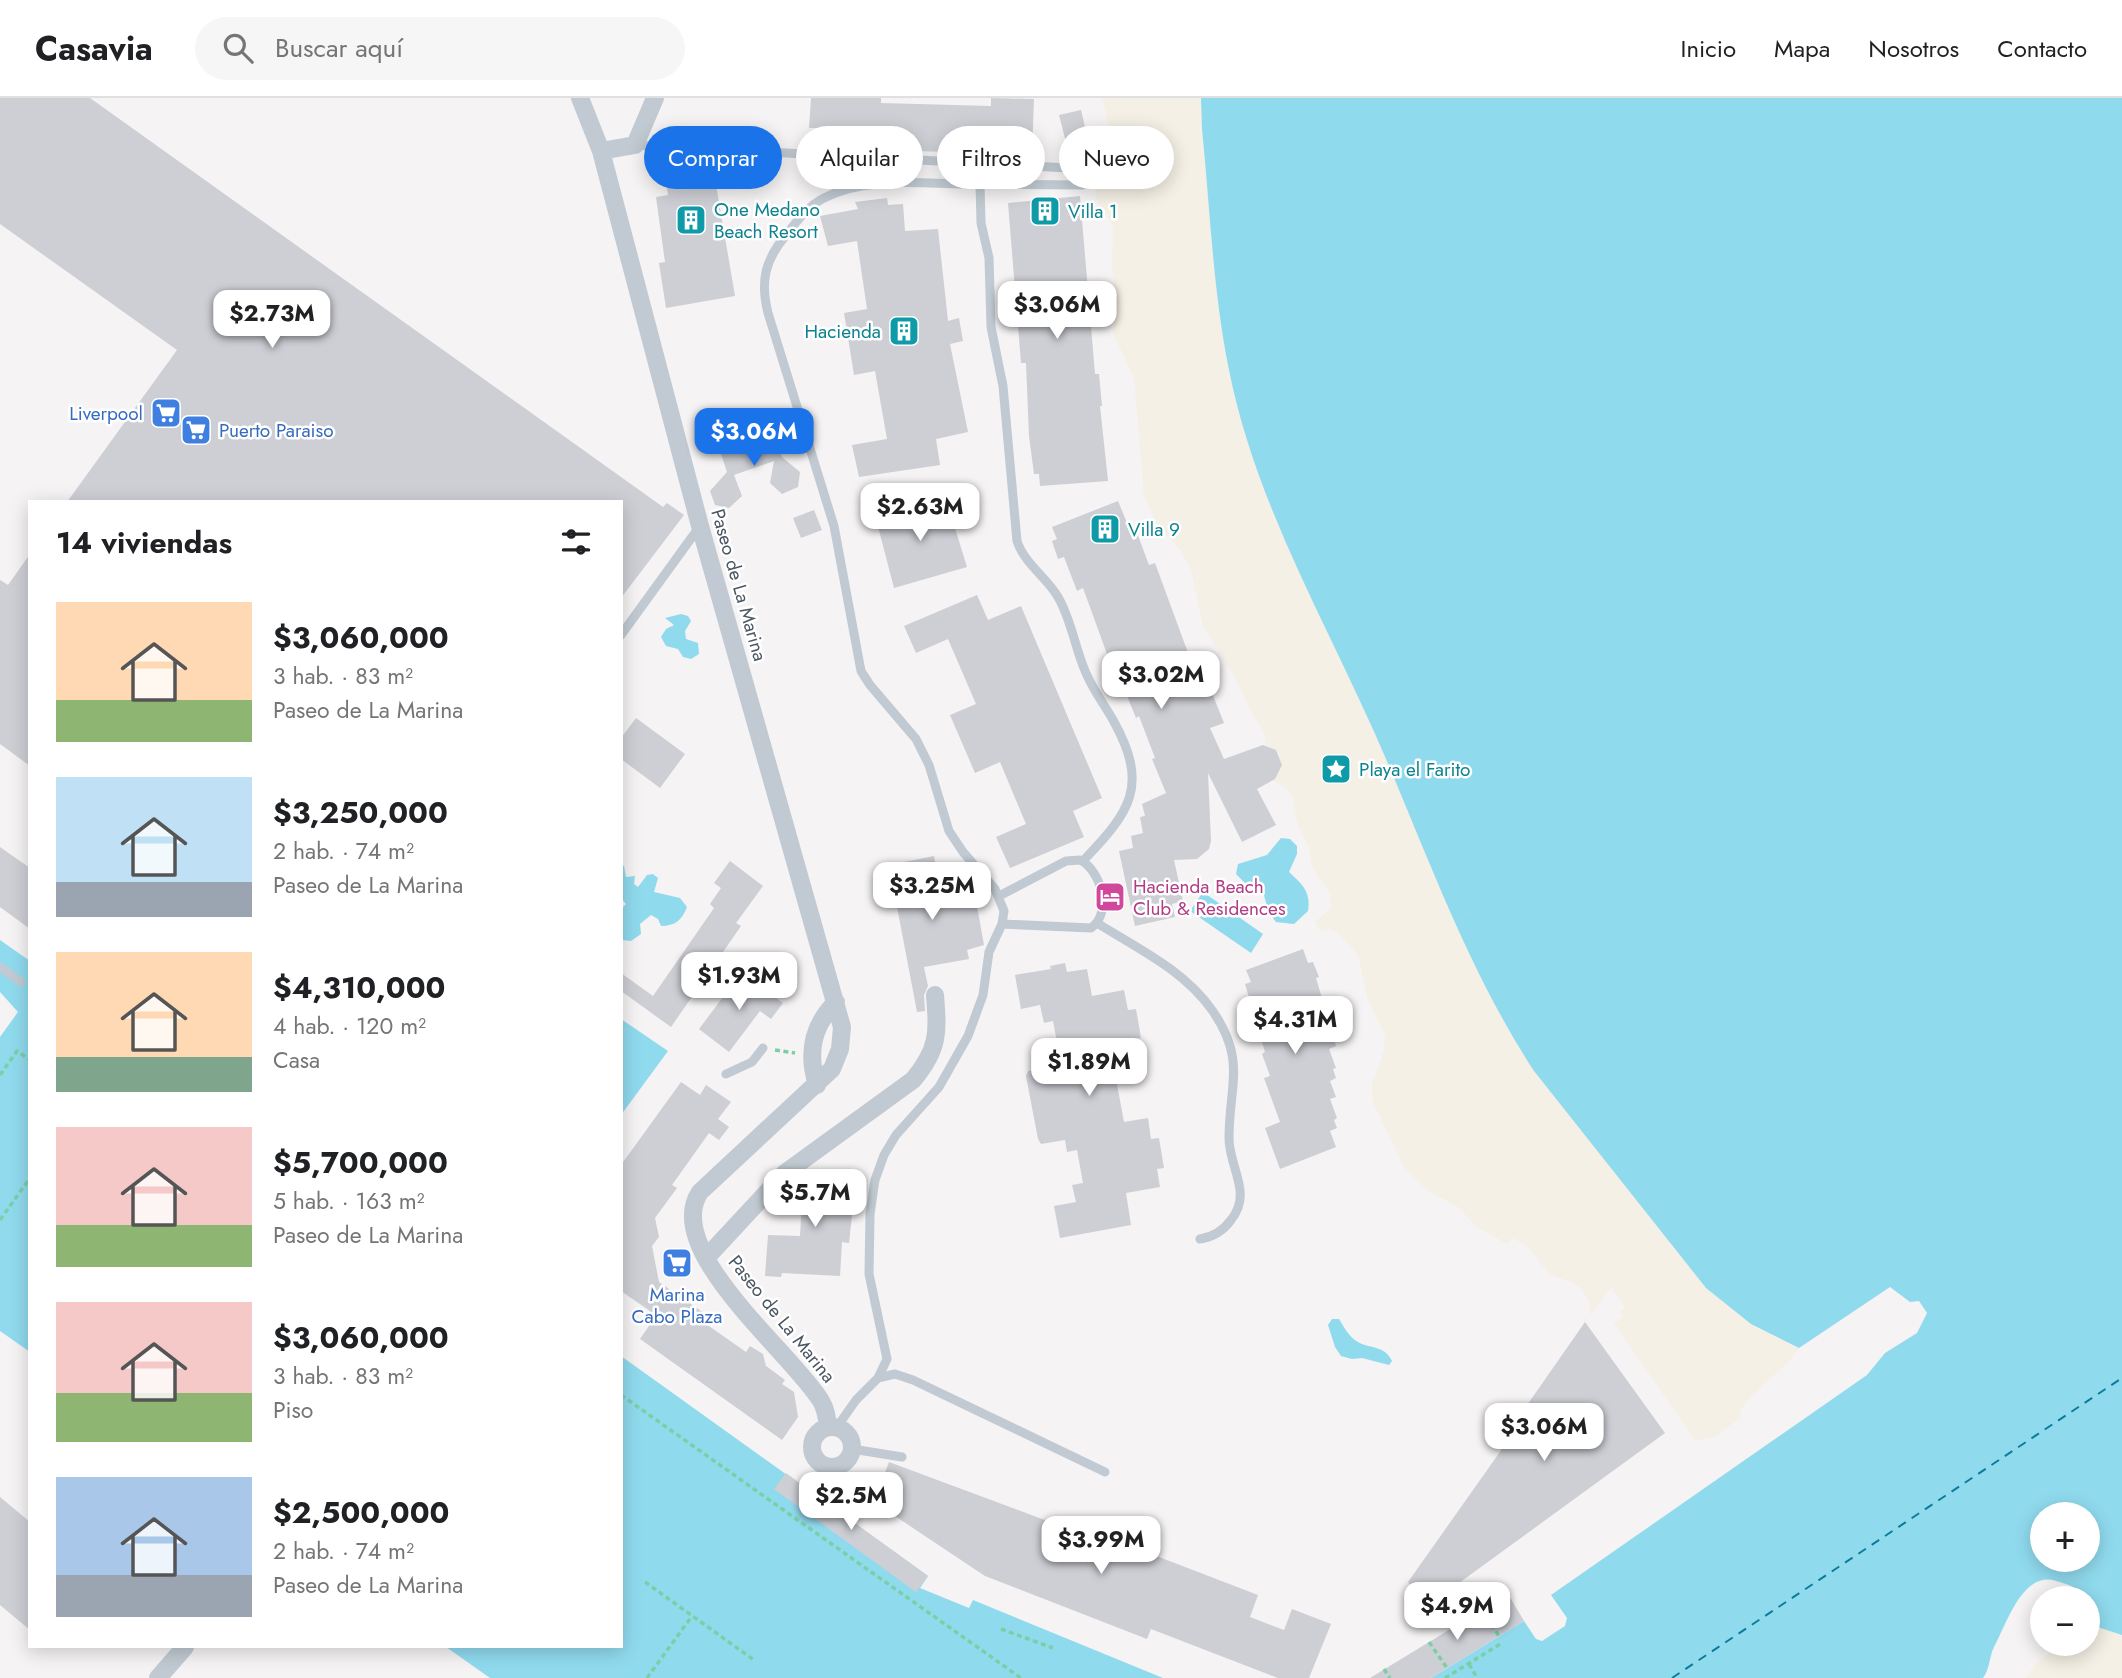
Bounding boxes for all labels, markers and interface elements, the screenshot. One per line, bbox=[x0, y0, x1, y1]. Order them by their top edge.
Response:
search box bbox=[195, 17, 685, 80]
text: Casavia bbox=[35, 25, 153, 72]
icon: search bbox=[219, 29, 257, 67]
text: Buscar aquí bbox=[275, 29, 403, 67]
text: Inicio bbox=[1681, 31, 1736, 66]
text: Mapa bbox=[1774, 31, 1830, 66]
text: Nosotros bbox=[1868, 31, 1959, 66]
text: Contacto bbox=[1997, 31, 2087, 66]
chip: Comprar bbox=[644, 126, 782, 189]
chip: Alquilar bbox=[796, 126, 923, 189]
chip: Filtros bbox=[937, 126, 1045, 189]
chip: Nuevo bbox=[1059, 126, 1174, 189]
building icon: Villa 1 bbox=[1028, 194, 1062, 228]
place label: One Medano Beach Resort bbox=[714, 196, 820, 245]
place label: Villa 1 bbox=[1068, 198, 1118, 225]
building icon: One Medano Beach Resort bbox=[674, 203, 708, 237]
pin: $3.06M bbox=[1000, 282, 1114, 341]
text: $3.06M bbox=[1014, 287, 1100, 321]
pin: $2.73M bbox=[215, 290, 329, 350]
text: $2.73M bbox=[229, 296, 315, 330]
building icon: Hacienda bbox=[887, 314, 921, 348]
place label: Hacienda bbox=[805, 318, 881, 345]
supermarket icon: Liverpool bbox=[149, 396, 183, 430]
place label: Liverpool bbox=[69, 400, 143, 427]
pin: $3.06M bbox=[697, 408, 811, 468]
supermarket icon: Puerto Paraiso bbox=[179, 413, 213, 447]
text: $3.06M bbox=[711, 414, 797, 448]
place label: Puerto Paraiso bbox=[219, 417, 334, 444]
pin: $2.63M bbox=[863, 484, 977, 543]
text: $2.63M bbox=[877, 489, 963, 523]
street label: Paseo de La Marina bbox=[704, 506, 774, 664]
building icon: Villa 9 bbox=[1088, 512, 1122, 546]
place label: Villa 9 bbox=[1128, 516, 1180, 543]
text: 14 viviendas bbox=[56, 521, 232, 564]
icon: filters bbox=[557, 523, 595, 561]
text: $3,060,000 bbox=[273, 616, 449, 659]
icon: home bbox=[112, 630, 196, 714]
pin: $3.02M bbox=[1104, 652, 1218, 711]
text: $3.02M bbox=[1118, 657, 1204, 691]
text: 3 hab. · 83 m² bbox=[273, 659, 413, 693]
text: Paseo de La Marina bbox=[273, 693, 463, 727]
place icon: Playa el Farito bbox=[1319, 752, 1353, 786]
place label: Playa el Farito bbox=[1359, 756, 1470, 783]
text: $3,250,000 bbox=[273, 791, 448, 834]
icon: home bbox=[112, 805, 196, 889]
text: 2 hab. · 74 m² bbox=[273, 834, 414, 868]
pin: $3.25M bbox=[875, 862, 989, 922]
text: Paseo de La Marina bbox=[273, 868, 463, 902]
text: $3.25M bbox=[889, 868, 975, 902]
place label: Hacienda Beach Club & Residences bbox=[1133, 873, 1286, 922]
hotel icon: Hacienda Beach Club & Residences bbox=[1093, 880, 1127, 914]
pin: $1.93M bbox=[682, 953, 796, 1012]
text: $1.93M bbox=[697, 958, 781, 992]
text: $4,310,000 bbox=[273, 966, 445, 1009]
icon: home bbox=[112, 980, 196, 1064]
pin: $4.31M bbox=[1238, 996, 1352, 1056]
text: $4.31M bbox=[1253, 1002, 1337, 1036]
text: 4 hab. · 120 m² bbox=[273, 1009, 426, 1043]
pin: $1.89M bbox=[1032, 1038, 1146, 1098]
text: Casa bbox=[273, 1043, 320, 1077]
text: $1.89M bbox=[1047, 1044, 1131, 1078]
text: $5,700,000 bbox=[273, 1141, 448, 1184]
icon: home bbox=[112, 1155, 196, 1239]
pin: $5.7M bbox=[766, 1170, 864, 1229]
text: $5.7M bbox=[780, 1175, 850, 1209]
text: 5 hab. · 163 m² bbox=[273, 1184, 425, 1218]
text: Paseo de La Marina bbox=[273, 1218, 463, 1252]
supermarket icon: Marina Cabo Plaza bbox=[660, 1246, 694, 1280]
street label: Paseo de La Marina bbox=[722, 1249, 842, 1389]
place label: Marina Cabo Plaza bbox=[632, 1281, 722, 1330]
text: $3,060,000 bbox=[273, 1316, 449, 1359]
icon: home bbox=[112, 1330, 196, 1414]
text: 3 hab. · 83 m² bbox=[273, 1359, 413, 1393]
text: Piso bbox=[273, 1393, 313, 1427]
pin: $3.06M bbox=[1487, 1404, 1601, 1463]
text: $3.06M bbox=[1501, 1409, 1587, 1443]
pin: $2.5M bbox=[802, 1472, 900, 1532]
text: $2.5M bbox=[815, 1478, 887, 1512]
text: $2,500,000 bbox=[273, 1491, 449, 1534]
map controls bbox=[2030, 1502, 2100, 1656]
button: + bbox=[2030, 1502, 2100, 1572]
icon: home bbox=[112, 1505, 196, 1589]
pin: $3.99M bbox=[1044, 1516, 1158, 1576]
text: $3.99M bbox=[1058, 1522, 1144, 1556]
text: 2 hab. · 74 m² bbox=[273, 1534, 414, 1568]
text: Paseo de La Marina bbox=[273, 1568, 463, 1602]
pin: $4.9M bbox=[1408, 1582, 1506, 1642]
button: − bbox=[2030, 1586, 2100, 1656]
text: $4.9M bbox=[1420, 1588, 1494, 1622]

